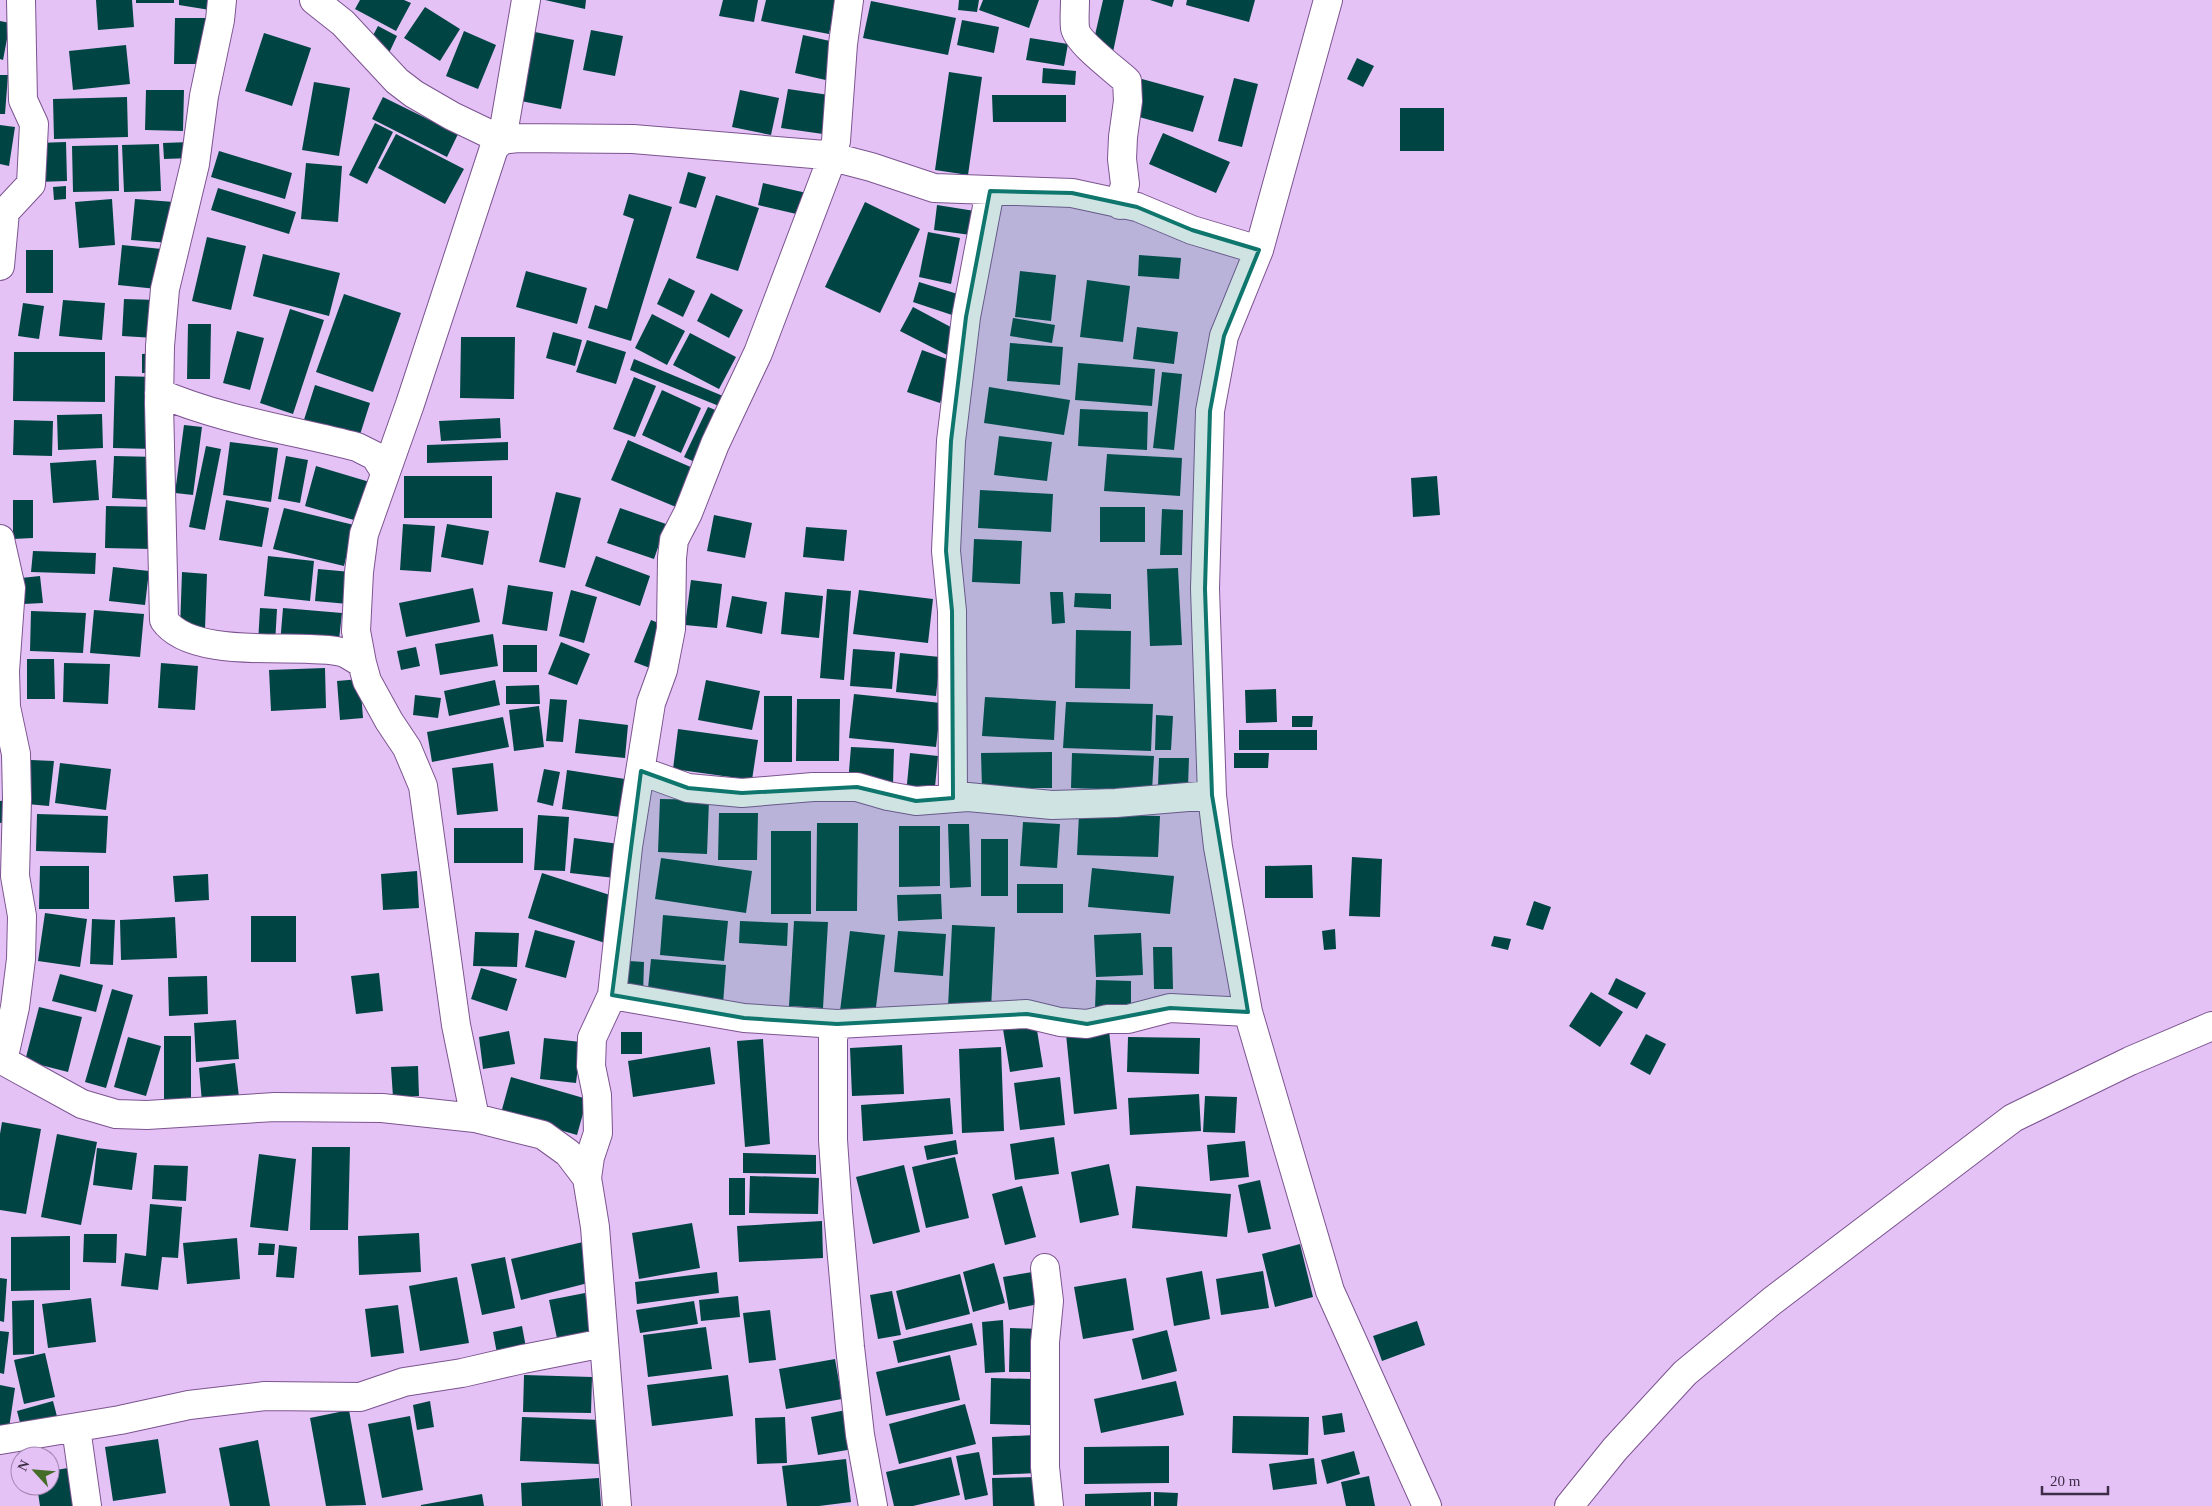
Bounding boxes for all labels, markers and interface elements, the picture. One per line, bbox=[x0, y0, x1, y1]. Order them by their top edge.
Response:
north arrow bbox=[10, 1446, 60, 1496]
text: N bbox=[15, 1458, 33, 1473]
scale bar bbox=[2042, 1464, 2108, 1496]
text: 20 m bbox=[2050, 1473, 2081, 1489]

